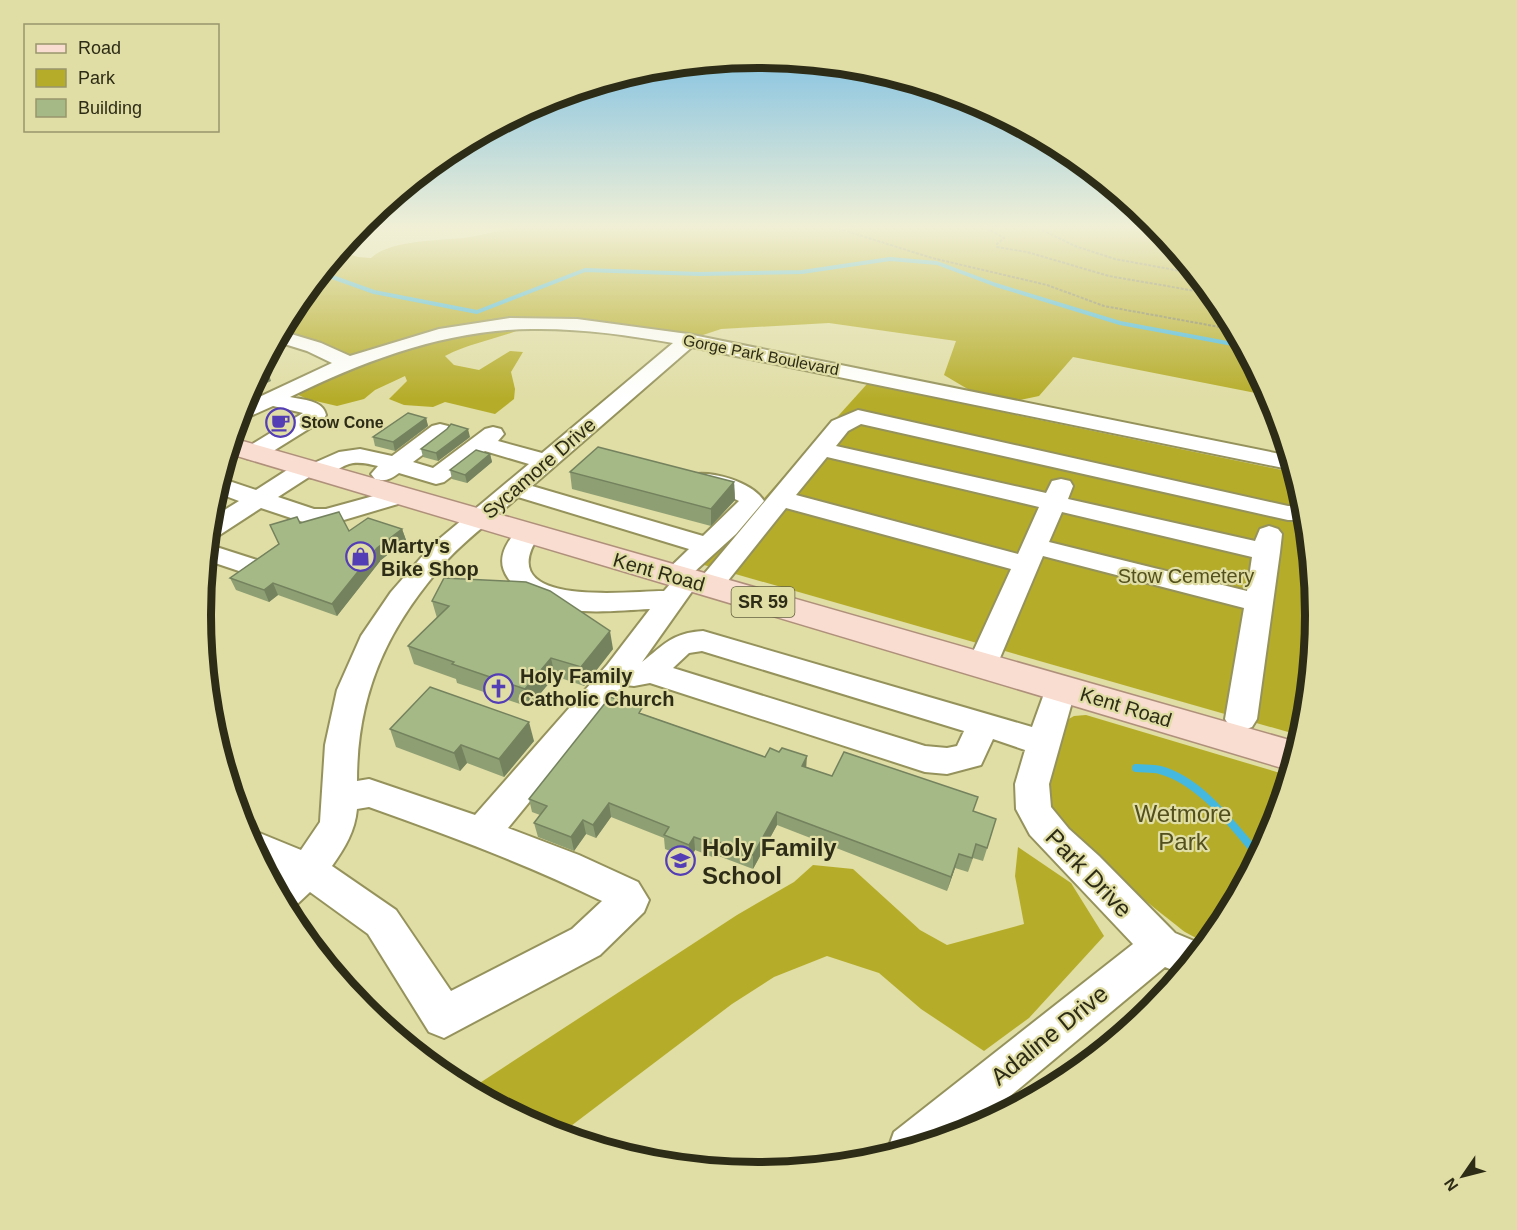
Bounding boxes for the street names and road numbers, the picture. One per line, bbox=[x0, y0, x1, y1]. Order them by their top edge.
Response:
street label: Gorge Park Boulevard bbox=[682, 332, 840, 378]
street label: Sycamore Drive bbox=[478, 413, 600, 523]
street label: Kent Road bbox=[611, 548, 707, 596]
road number: SR 59 bbox=[732, 587, 795, 617]
street label: Kent Road bbox=[1078, 683, 1174, 731]
street label: Park Drive bbox=[1040, 823, 1138, 923]
street label: Adaline Drive bbox=[985, 980, 1113, 1090]

